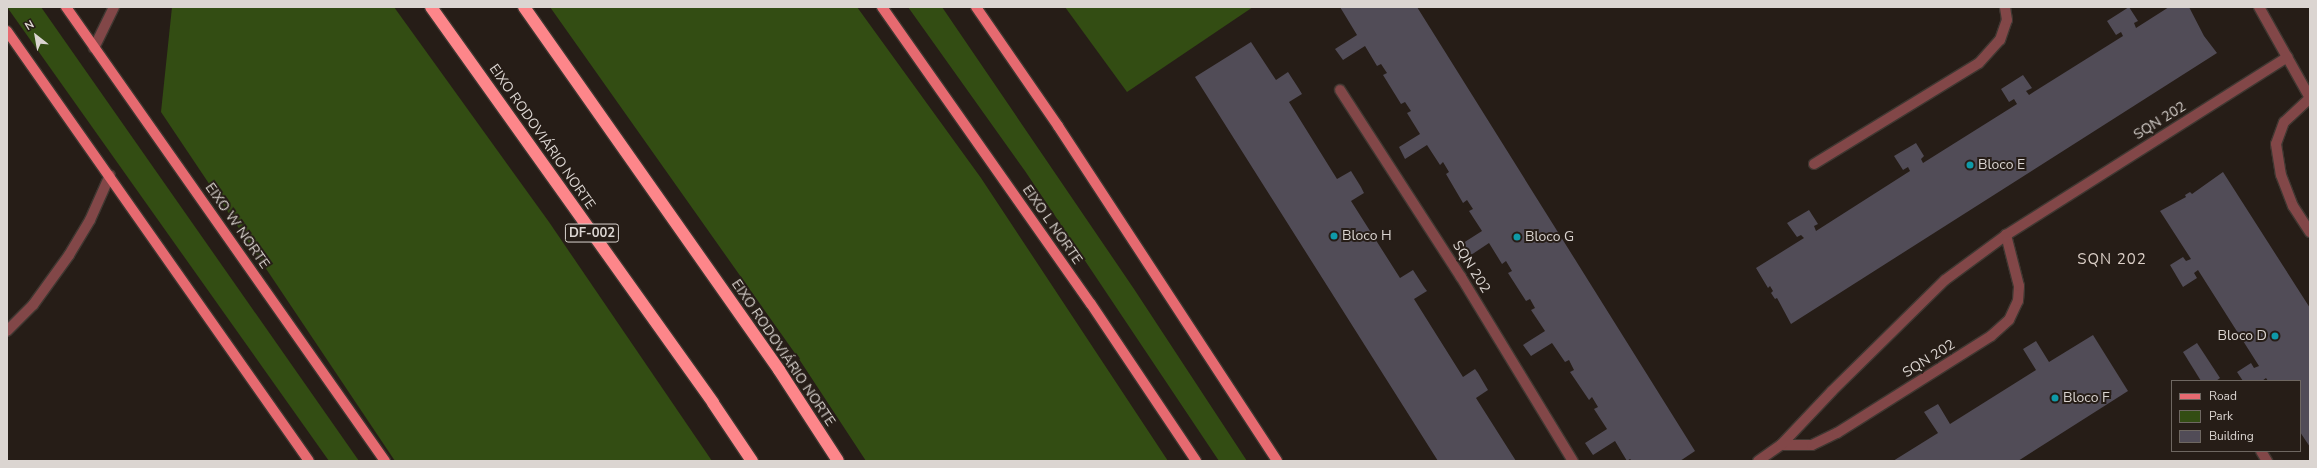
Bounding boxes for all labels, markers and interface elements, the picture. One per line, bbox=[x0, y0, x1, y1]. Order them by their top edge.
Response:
north arrow bbox=[16, 16, 56, 56]
text: N bbox=[22, 17, 37, 34]
street label: EIXO RODOVIÁRIO NORTE bbox=[485, 61, 599, 213]
street label: SQN 202 bbox=[2131, 98, 2189, 144]
place label: Bloco E bbox=[1978, 157, 2025, 173]
marker: Bloco E bbox=[1965, 160, 1975, 170]
street label: EIXO W NORTE bbox=[201, 180, 273, 272]
street label: EIXO L NORTE bbox=[1019, 182, 1085, 268]
road number: DF-002 bbox=[564, 222, 620, 244]
place label: Bloco H bbox=[1342, 228, 1392, 244]
place label: Bloco G bbox=[1525, 229, 1574, 245]
marker: Bloco H bbox=[1329, 231, 1339, 241]
marker: Bloco G bbox=[1512, 232, 1522, 242]
street label: SQN 202 bbox=[1448, 238, 1494, 296]
district label: SQN 202 bbox=[2077, 251, 2147, 269]
street label: EIXO RODOVIÁRIO NORTE bbox=[728, 276, 838, 430]
place label: Bloco D bbox=[2218, 328, 2267, 344]
marker: Bloco D bbox=[2270, 331, 2280, 341]
street label: SQN 202 bbox=[1900, 336, 1958, 382]
legend bbox=[2171, 380, 2301, 452]
text: Road bbox=[2209, 388, 2237, 404]
place label: Bloco F bbox=[2063, 390, 2110, 406]
marker: Bloco F bbox=[2050, 393, 2060, 403]
text: Park bbox=[2209, 408, 2233, 424]
text: Building bbox=[2209, 428, 2254, 444]

